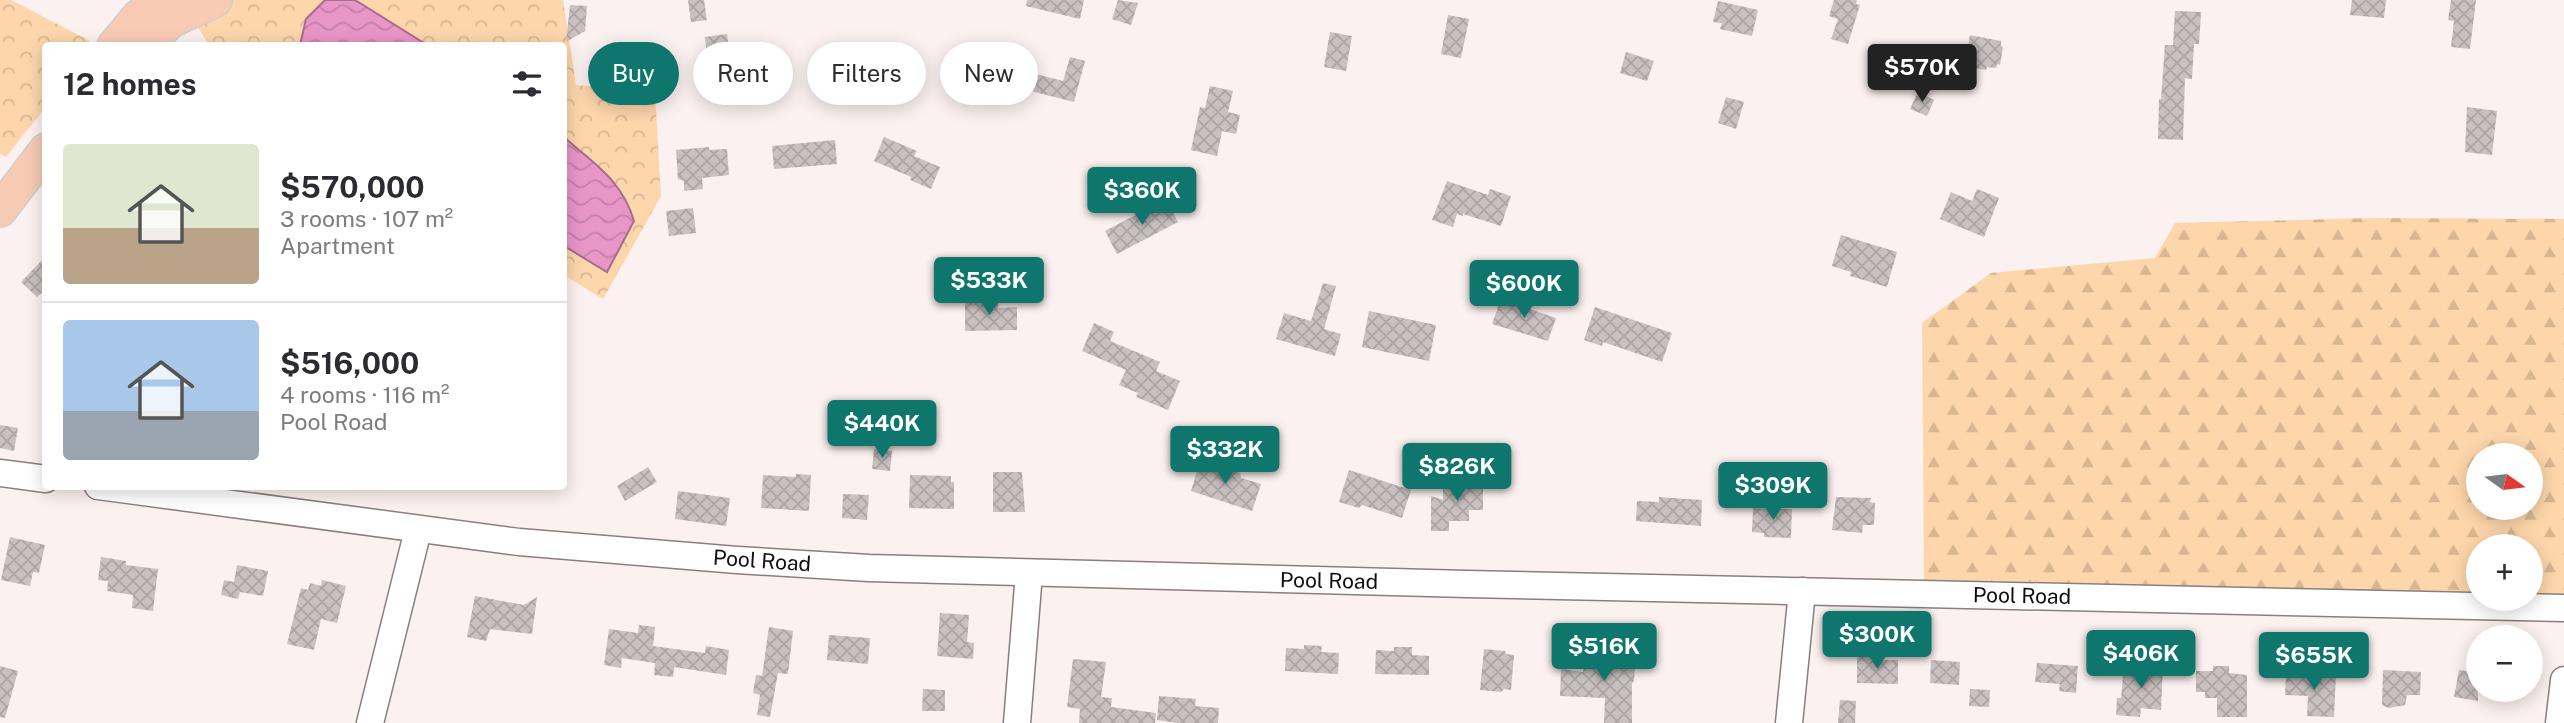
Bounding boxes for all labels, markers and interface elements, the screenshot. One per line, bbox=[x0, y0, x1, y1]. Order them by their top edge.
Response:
chip: Buy bbox=[588, 42, 679, 105]
chip: Rent bbox=[693, 42, 793, 105]
chip: Filters bbox=[807, 42, 926, 105]
chip: New bbox=[940, 42, 1038, 105]
pin: $570K bbox=[1873, 44, 1971, 104]
text: $570K bbox=[1884, 53, 1960, 80]
icon: filters bbox=[508, 65, 546, 103]
text: 12 homes bbox=[63, 66, 197, 102]
pin: $360K bbox=[1093, 168, 1191, 227]
text: $570,000 bbox=[280, 169, 425, 205]
icon: home bbox=[119, 172, 203, 256]
text: $360K bbox=[1103, 176, 1181, 203]
text: 3 rooms · 107 m² bbox=[280, 205, 453, 232]
text: Apartment bbox=[280, 232, 395, 259]
pin: $533K bbox=[940, 258, 1038, 317]
pin: $600K bbox=[1475, 260, 1573, 320]
text: $533K bbox=[950, 266, 1028, 293]
text: $600K bbox=[1486, 269, 1562, 296]
text: $516,000 bbox=[280, 345, 419, 381]
icon: home bbox=[119, 348, 203, 432]
text: 4 rooms · 116 m² bbox=[280, 381, 449, 408]
pin: $440K bbox=[833, 400, 931, 460]
text: Pool Road bbox=[280, 408, 387, 435]
text: $440K bbox=[843, 409, 921, 436]
pin: $332K bbox=[1176, 426, 1274, 486]
text: $332K bbox=[1186, 435, 1264, 462]
north arrow bbox=[2466, 443, 2543, 520]
map controls bbox=[2466, 443, 2543, 702]
pin: $826K bbox=[1408, 444, 1506, 503]
text: $826K bbox=[1418, 452, 1496, 479]
pin: $309K bbox=[1724, 462, 1822, 522]
text: $309K bbox=[1734, 471, 1812, 498]
button: + bbox=[2466, 534, 2543, 611]
street label: Pool Road bbox=[712, 545, 812, 576]
street label: Pool Road bbox=[1280, 567, 1378, 594]
street label: Pool Road bbox=[1973, 582, 2071, 609]
pin: $300K bbox=[1828, 612, 1926, 671]
text: $300K bbox=[1839, 620, 1915, 647]
pin: $516K bbox=[1555, 624, 1653, 683]
button: − bbox=[2466, 625, 2543, 702]
pin: $406K bbox=[2092, 630, 2190, 690]
text: $516K bbox=[1568, 632, 1640, 659]
pin: $655K bbox=[2265, 632, 2363, 692]
text: $406K bbox=[2102, 639, 2180, 666]
text: $655K bbox=[2275, 641, 2353, 668]

